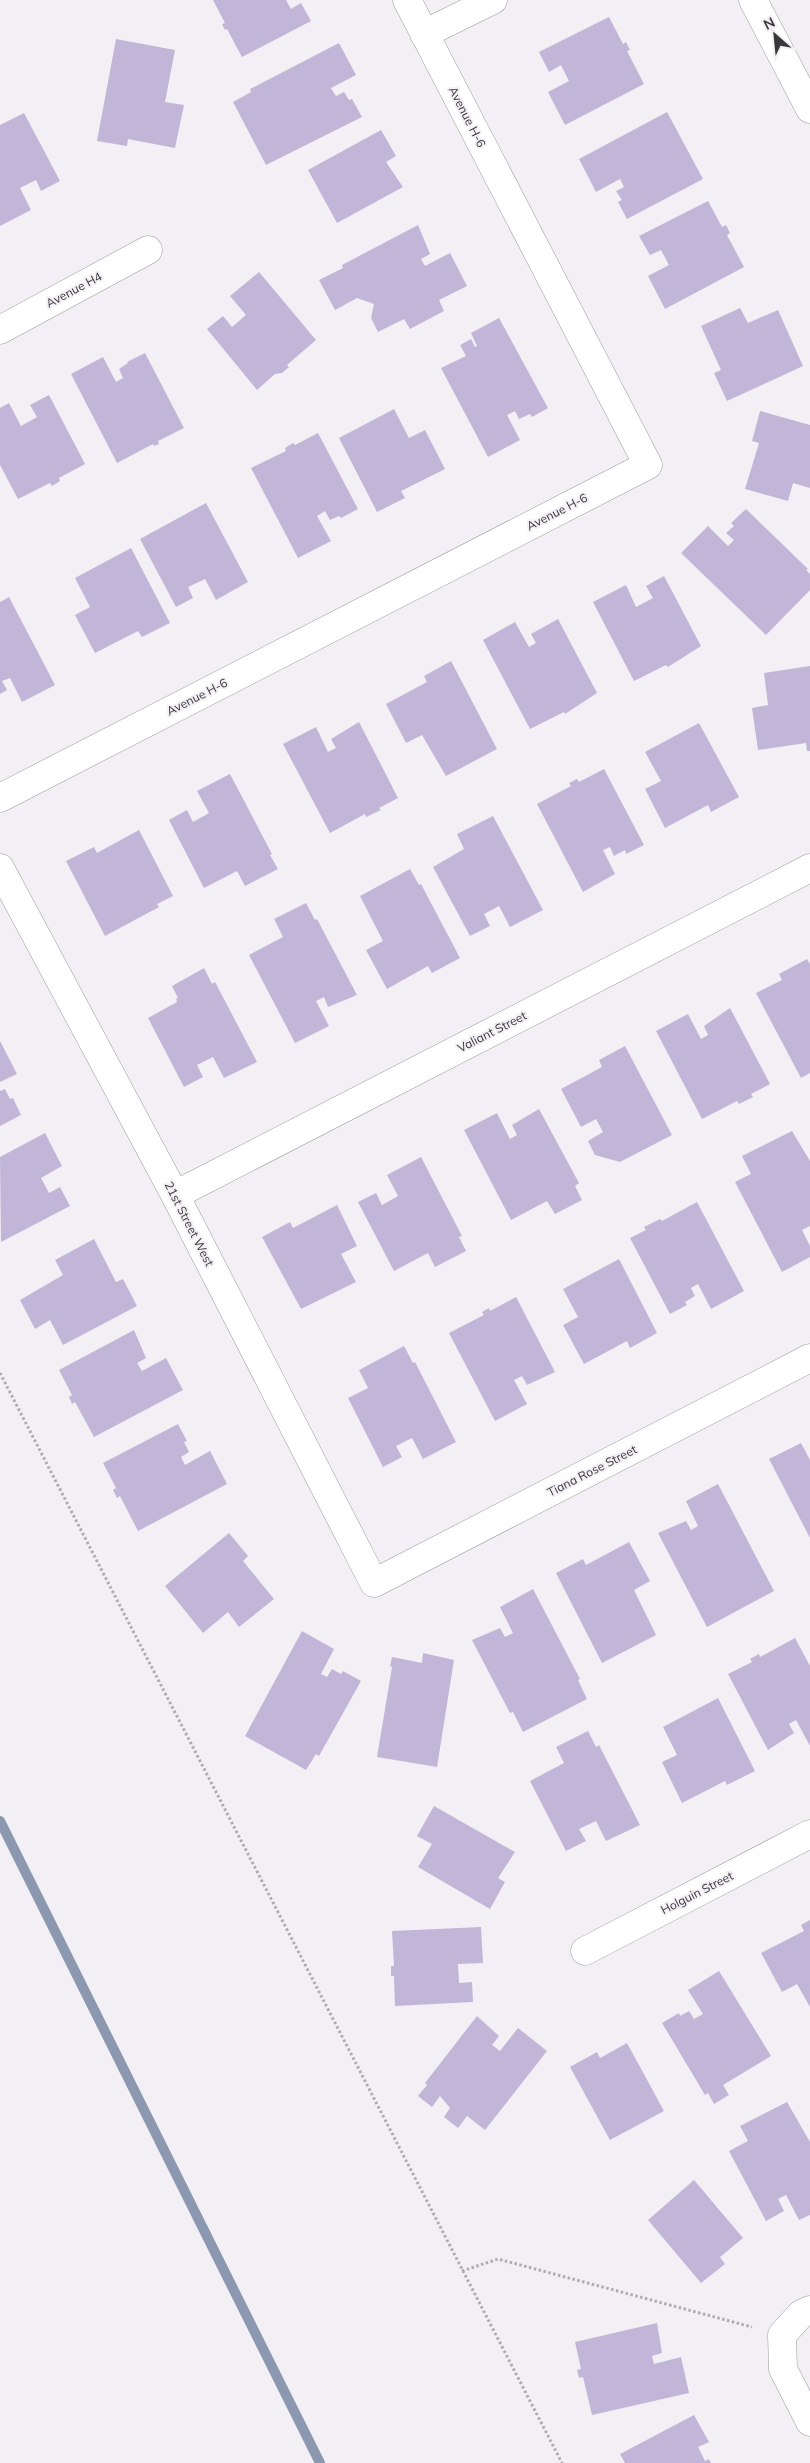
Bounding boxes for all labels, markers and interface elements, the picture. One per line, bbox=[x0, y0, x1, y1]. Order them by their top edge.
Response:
north arrow bbox=[750, 10, 800, 60]
text: N bbox=[760, 13, 778, 34]
street label: Avenue H-6 bbox=[446, 84, 489, 150]
street label: Avenue H4 bbox=[43, 269, 104, 311]
street label: Avenue H-6 bbox=[524, 490, 590, 533]
street label: Avenue H-6 bbox=[164, 675, 230, 718]
street label: Valiant Street bbox=[455, 1008, 529, 1055]
street label: 21st Street West bbox=[162, 1179, 217, 1269]
street label: Tiana Rose Street bbox=[544, 1442, 639, 1500]
street label: Holguin Street bbox=[658, 1868, 735, 1917]

